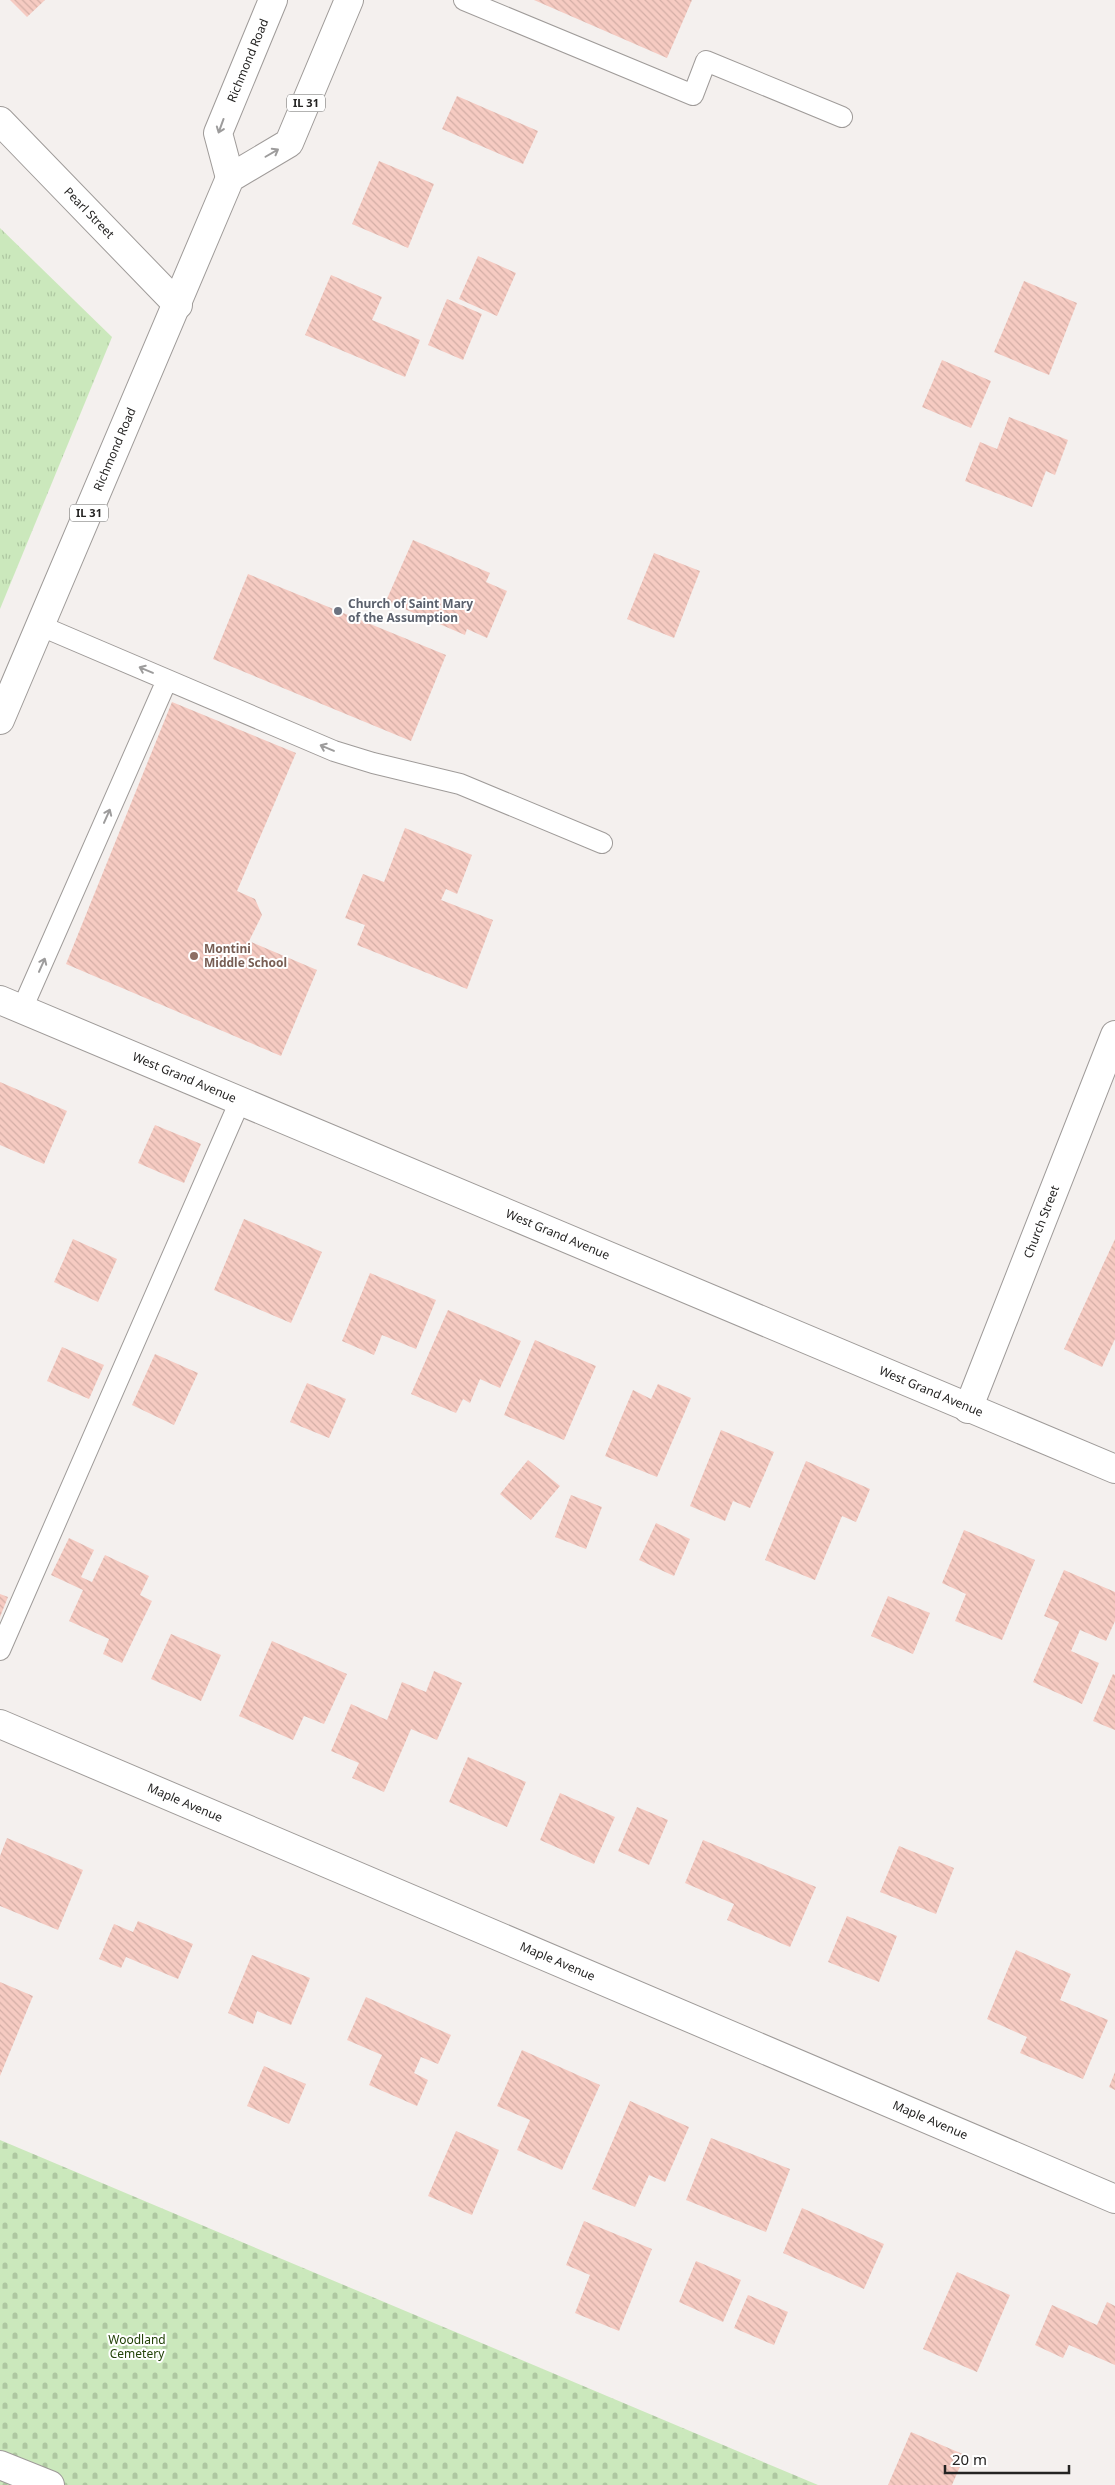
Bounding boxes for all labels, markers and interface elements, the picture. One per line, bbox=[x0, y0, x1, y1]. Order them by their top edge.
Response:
street label: Richmond Road bbox=[223, 16, 272, 105]
road number: IL 31 bbox=[287, 95, 325, 112]
one-way arrow bbox=[216, 118, 225, 133]
one-way arrow bbox=[265, 148, 279, 158]
street label: Pearl Street bbox=[60, 183, 119, 243]
street label: Richmond Road bbox=[89, 405, 140, 493]
road number: IL 31 bbox=[70, 504, 108, 522]
place label: Church of Saint Mary of the Assumption bbox=[348, 595, 473, 626]
marker: Church of Saint Mary of the Assumption bbox=[332, 605, 344, 617]
one-way arrow bbox=[138, 665, 153, 674]
one-way arrow bbox=[320, 743, 335, 752]
one-way arrow bbox=[103, 809, 113, 824]
place label: Montini Middle School bbox=[204, 940, 287, 971]
marker: Montini Middle School bbox=[188, 950, 200, 962]
one-way arrow bbox=[37, 958, 47, 973]
street label: West Grand Avenue bbox=[130, 1048, 239, 1107]
street label: Church Street bbox=[1019, 1182, 1063, 1261]
street label: West Grand Avenue bbox=[503, 1205, 613, 1264]
street label: West Grand Avenue bbox=[877, 1362, 986, 1421]
street label: Maple Avenue bbox=[145, 1779, 226, 1826]
street label: Maple Avenue bbox=[517, 1938, 598, 1985]
street label: Maple Avenue bbox=[890, 2096, 971, 2143]
park label: Woodland Cemetery bbox=[108, 2331, 166, 2362]
scale bar bbox=[945, 2442, 1069, 2474]
text: 20 m bbox=[952, 2449, 987, 2469]

